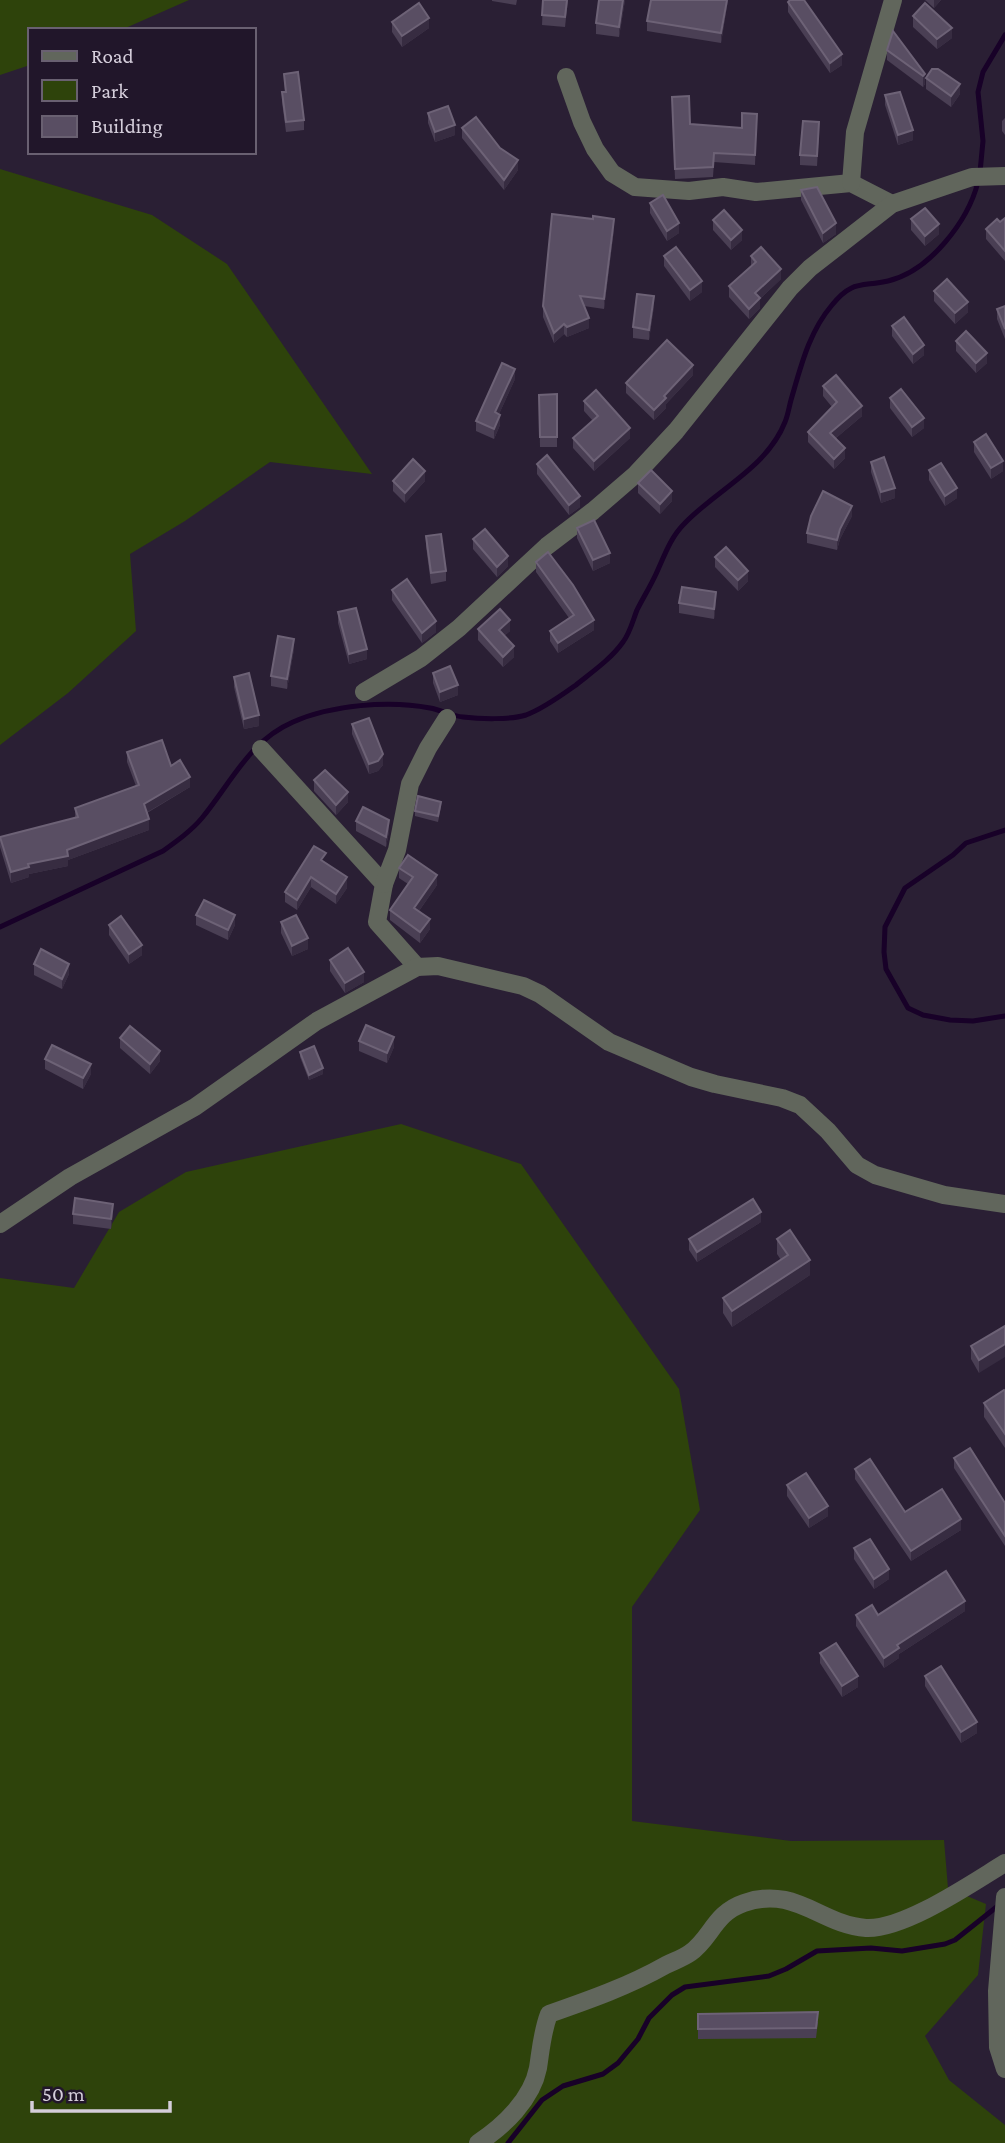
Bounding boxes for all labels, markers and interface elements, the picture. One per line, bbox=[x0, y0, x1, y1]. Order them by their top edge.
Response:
legend bbox=[28, 28, 256, 154]
text: Road bbox=[91, 44, 134, 68]
text: Park bbox=[91, 79, 128, 103]
text: Building bbox=[91, 114, 163, 138]
scale bar bbox=[32, 2070, 170, 2114]
text: 50 m bbox=[42, 2082, 85, 2106]

